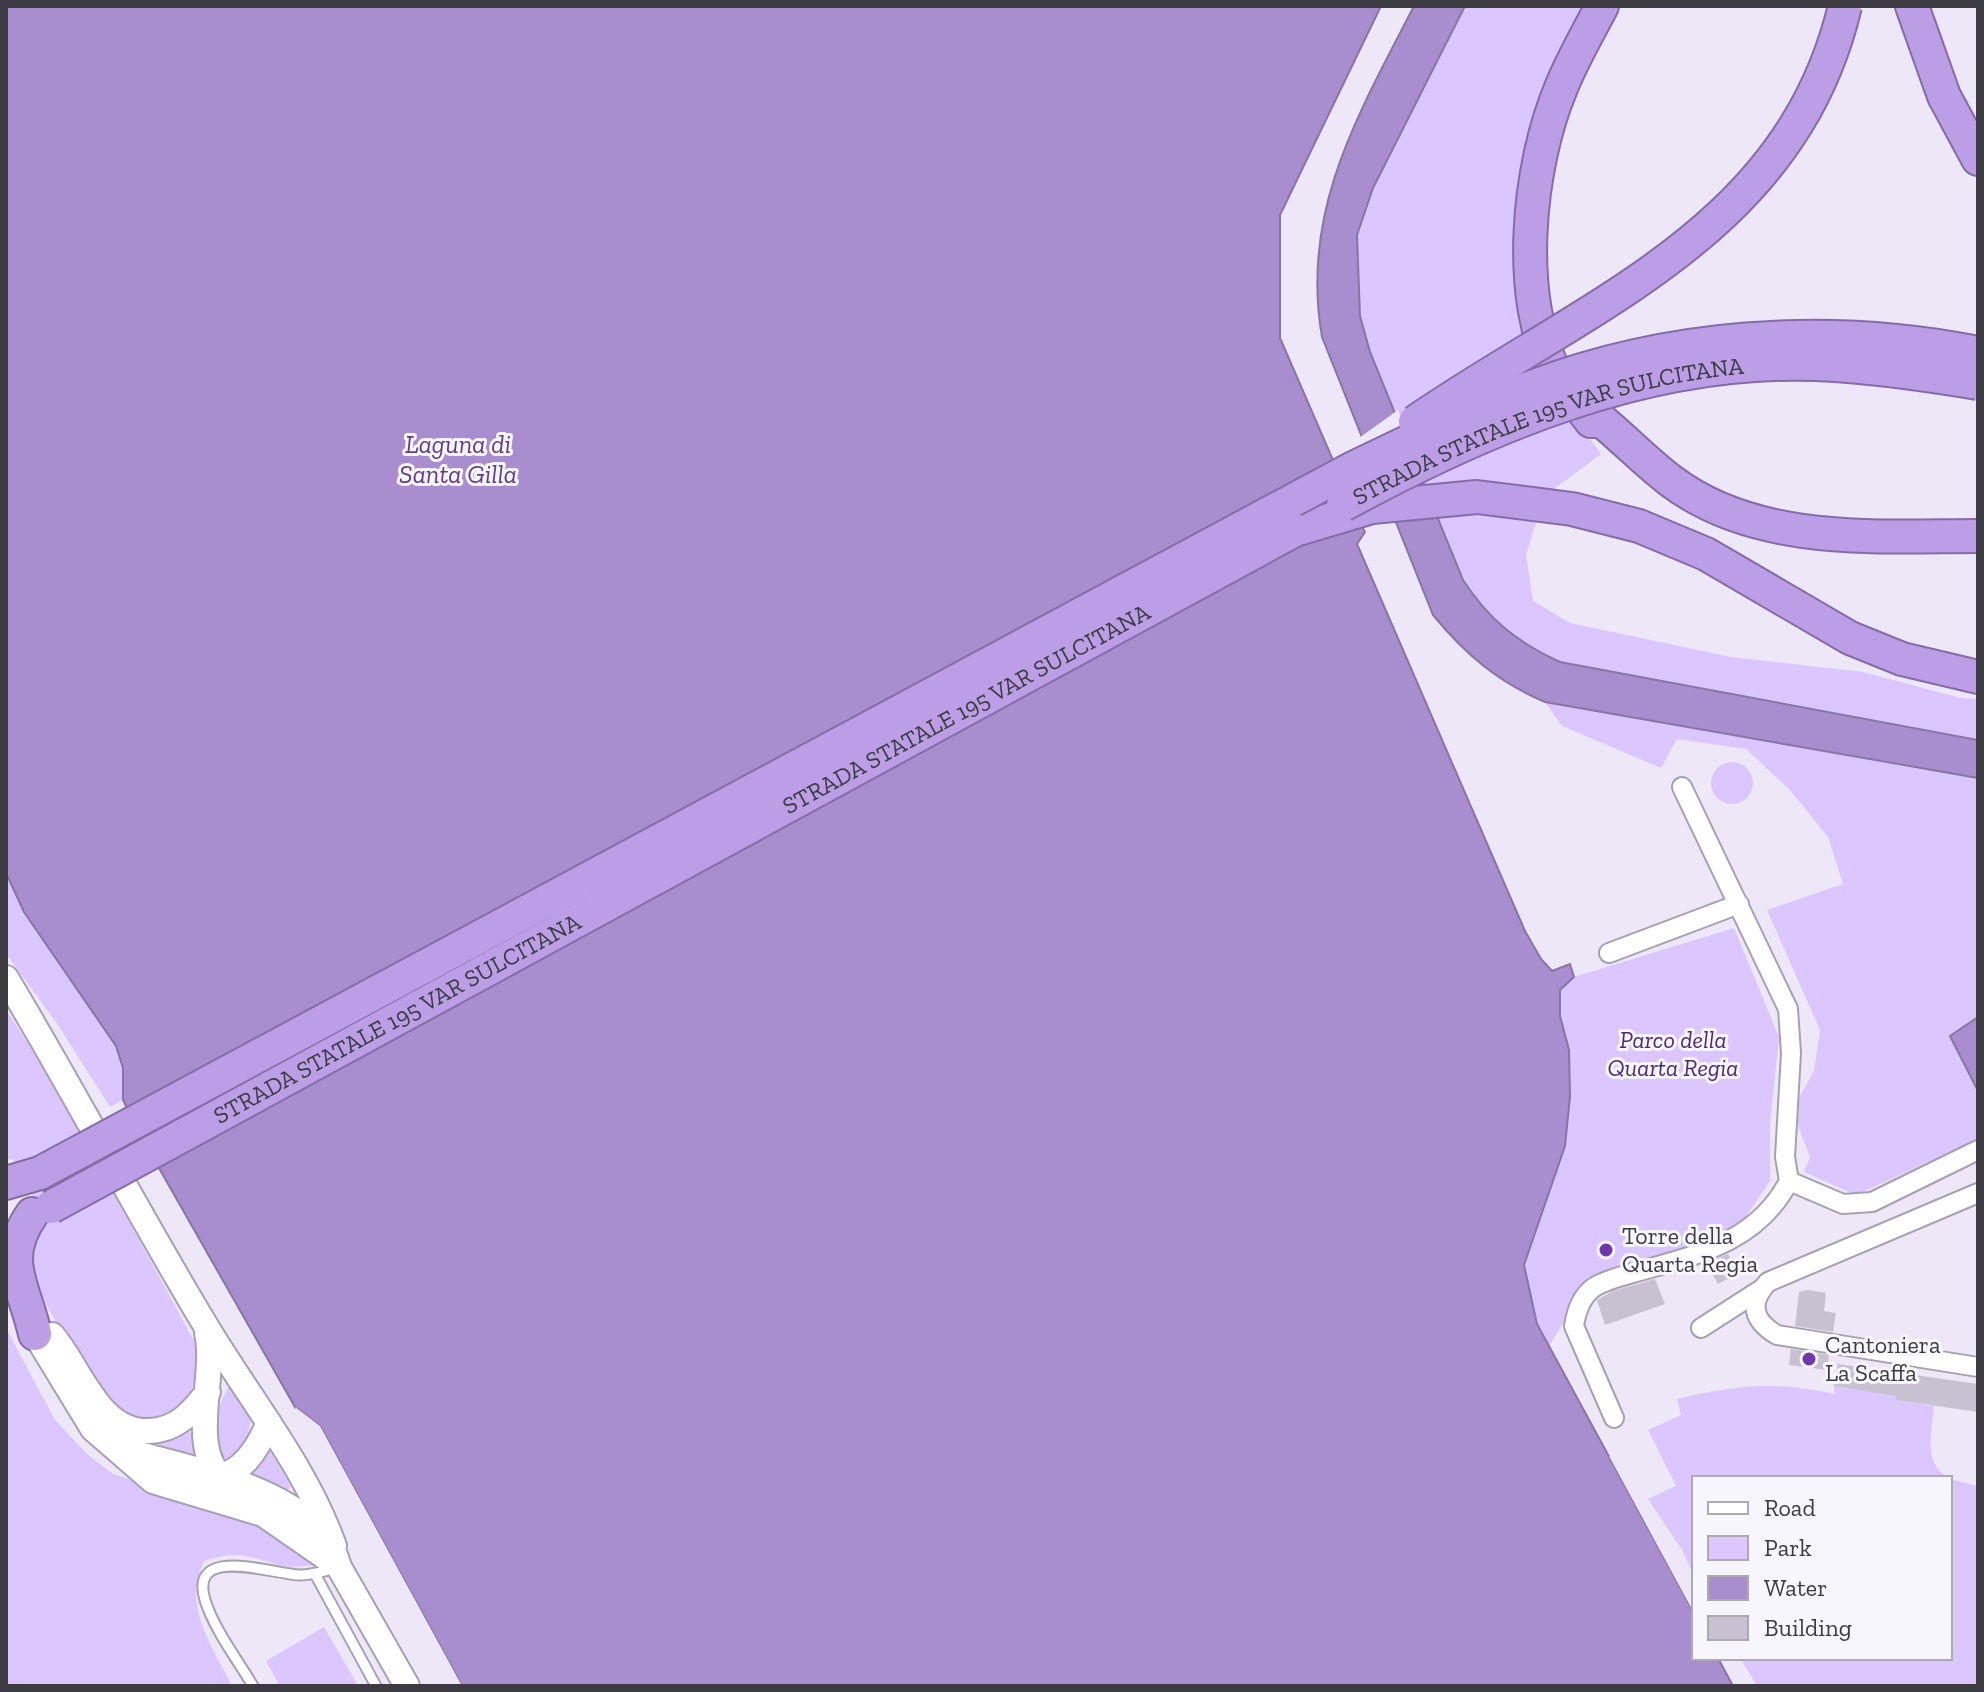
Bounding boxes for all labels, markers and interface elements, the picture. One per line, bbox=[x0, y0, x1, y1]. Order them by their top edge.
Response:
street label: STRADA STATALE 195 VAR SULCITANA bbox=[1347, 351, 1745, 511]
water label: Laguna di Santa Gilla bbox=[399, 428, 517, 490]
street label: STRADA STATALE 195 VAR SULCITANA bbox=[777, 597, 1155, 820]
street label: STRADA STATALE 195 VAR SULCITANA bbox=[208, 906, 586, 1130]
park label: Parco della Quarta Regia bbox=[1608, 1025, 1738, 1082]
place label: Torre della Quarta Regia bbox=[1622, 1221, 1758, 1278]
marker: Torre della Quarta Regia bbox=[1597, 1241, 1615, 1259]
place label: Cantoniera La Scaffa bbox=[1825, 1330, 1941, 1387]
marker: Cantoniera La Scaffa bbox=[1800, 1350, 1818, 1368]
legend bbox=[1692, 1476, 1952, 1660]
text: Road bbox=[1764, 1493, 1816, 1522]
text: Park bbox=[1764, 1533, 1812, 1562]
text: Water bbox=[1764, 1573, 1827, 1602]
text: Building bbox=[1764, 1613, 1852, 1642]

